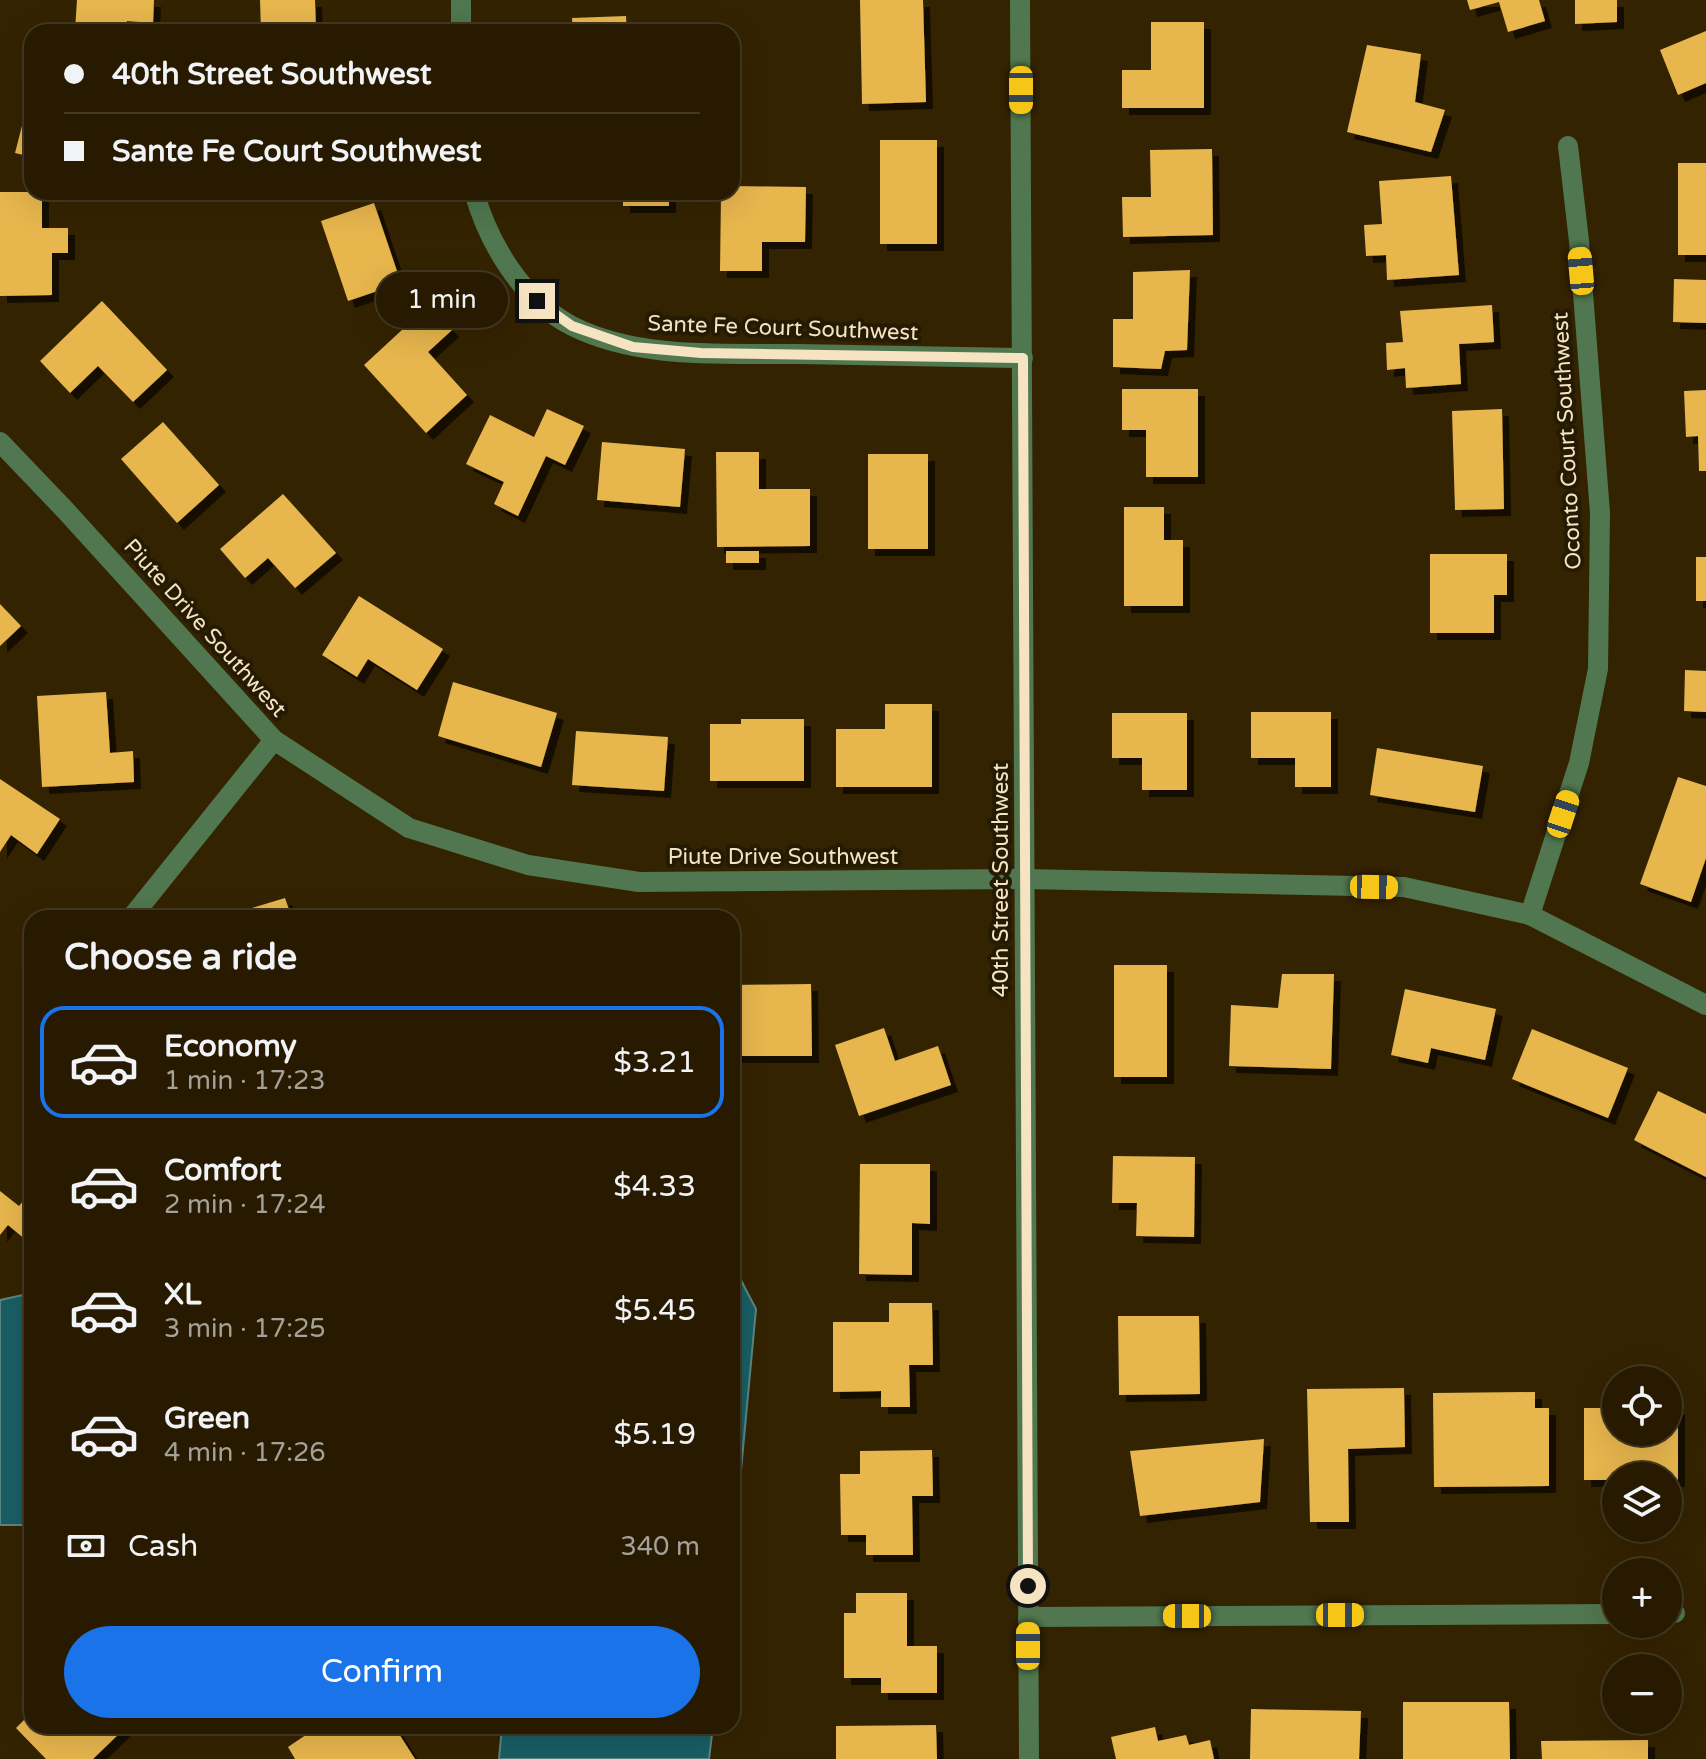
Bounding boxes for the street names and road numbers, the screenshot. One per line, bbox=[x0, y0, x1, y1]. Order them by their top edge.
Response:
street label: Sante Fe Court Southwest bbox=[647, 310, 919, 346]
street label: Oconto Court Southwest bbox=[1547, 312, 1587, 570]
street label: Piute Drive Southwest bbox=[118, 534, 292, 722]
street label: 40th Street Southwest bbox=[988, 763, 1014, 997]
street label: Piute Drive Southwest bbox=[668, 844, 898, 870]

